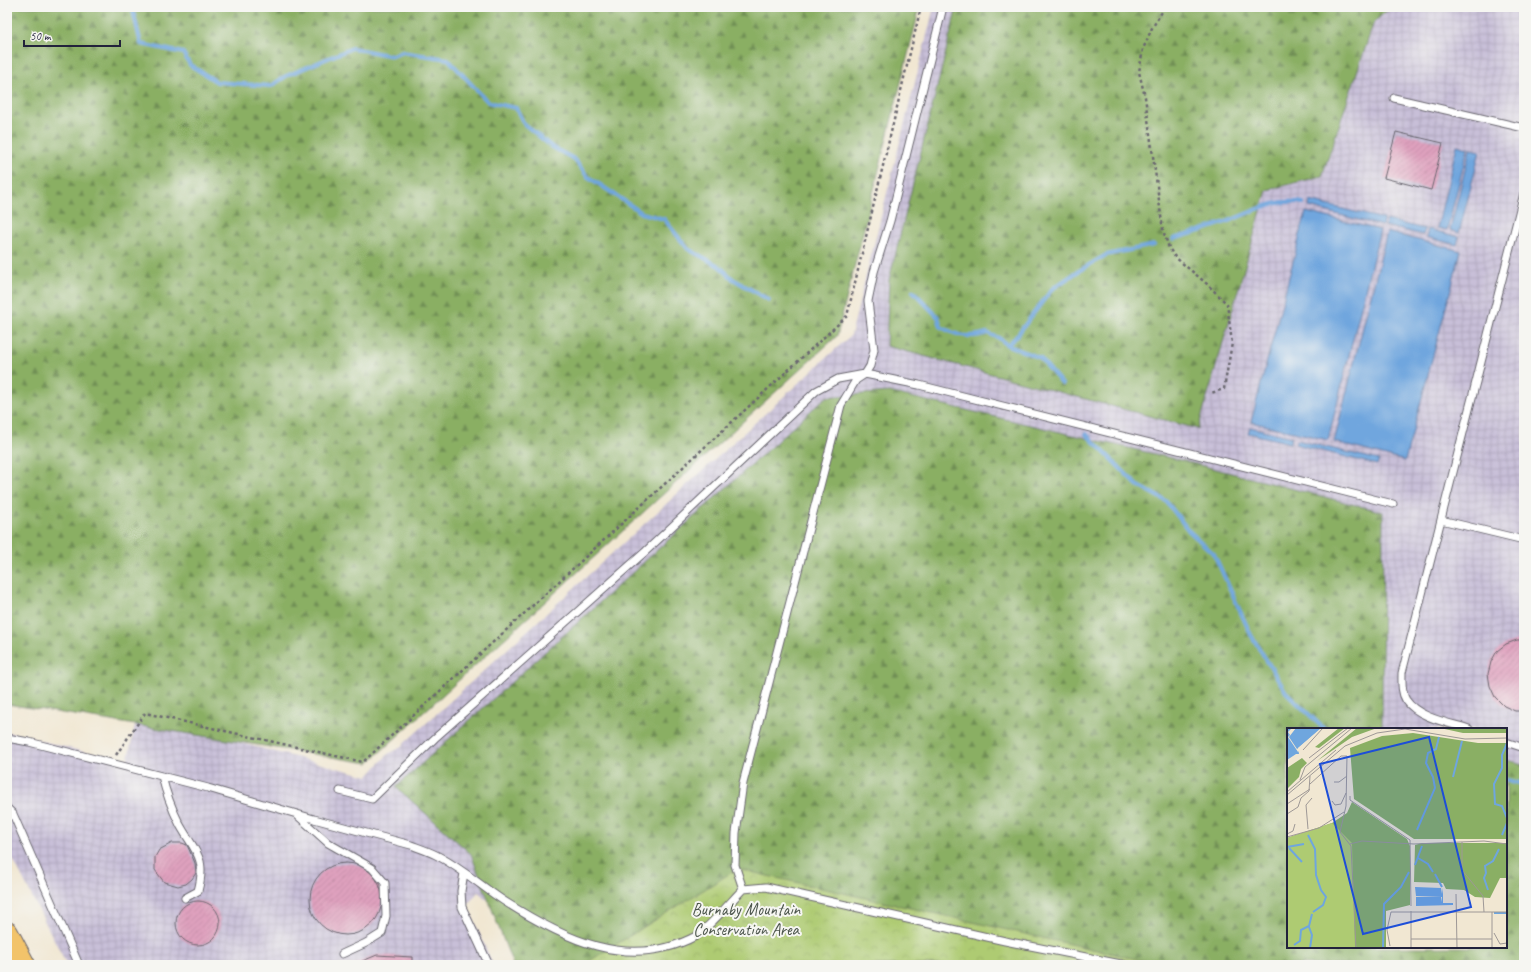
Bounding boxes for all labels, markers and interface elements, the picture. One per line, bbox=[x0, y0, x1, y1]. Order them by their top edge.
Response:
scale bar bbox=[24, 22, 120, 48]
text: 50 m bbox=[30, 28, 52, 44]
inset map bbox=[1287, 728, 1507, 948]
park label: Burnaby Mountain Conservation Area bbox=[692, 899, 802, 940]

